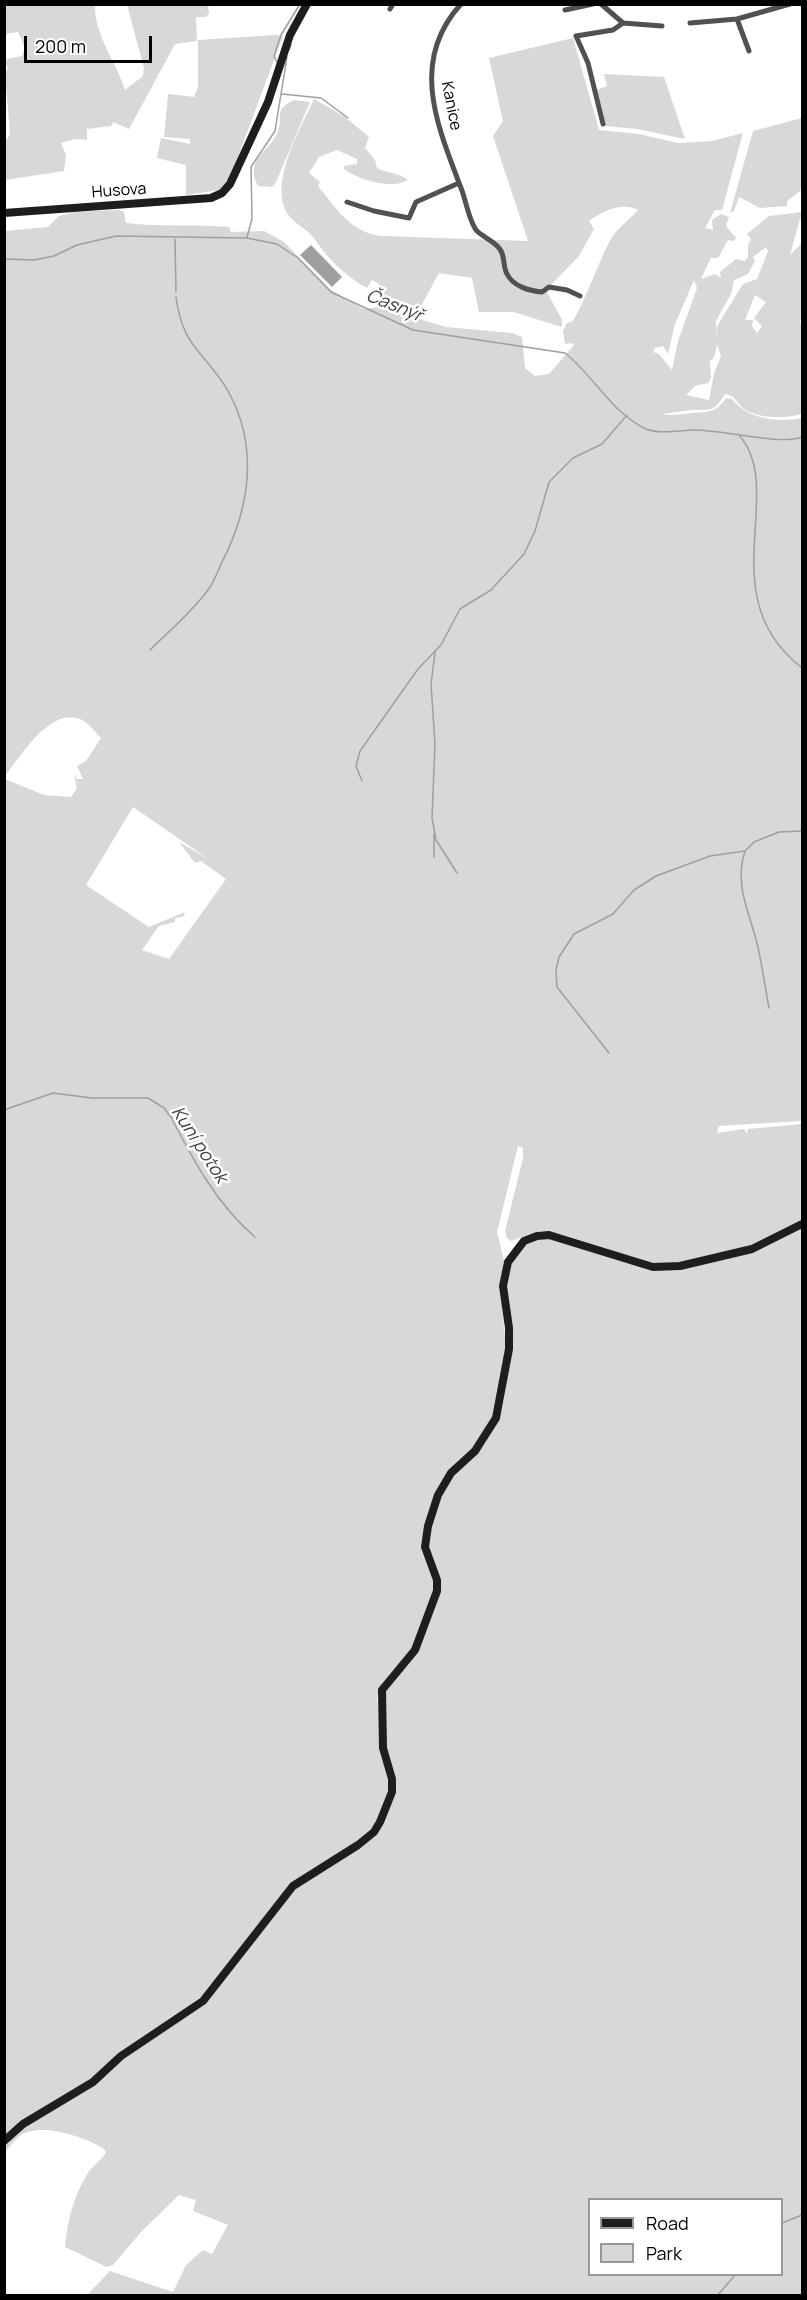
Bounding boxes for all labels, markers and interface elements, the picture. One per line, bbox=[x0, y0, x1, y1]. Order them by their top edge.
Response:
scale bar bbox=[27, 24, 154, 62]
text: 200 m bbox=[35, 34, 86, 58]
street label: Kanice bbox=[437, 80, 465, 132]
street label: Husova bbox=[91, 180, 147, 202]
water label: Časnýř bbox=[363, 285, 425, 327]
water label: Kuní potok bbox=[166, 1103, 232, 1187]
legend bbox=[588, 2198, 783, 2276]
text: Road bbox=[646, 2211, 689, 2235]
text: Park bbox=[646, 2241, 682, 2265]

